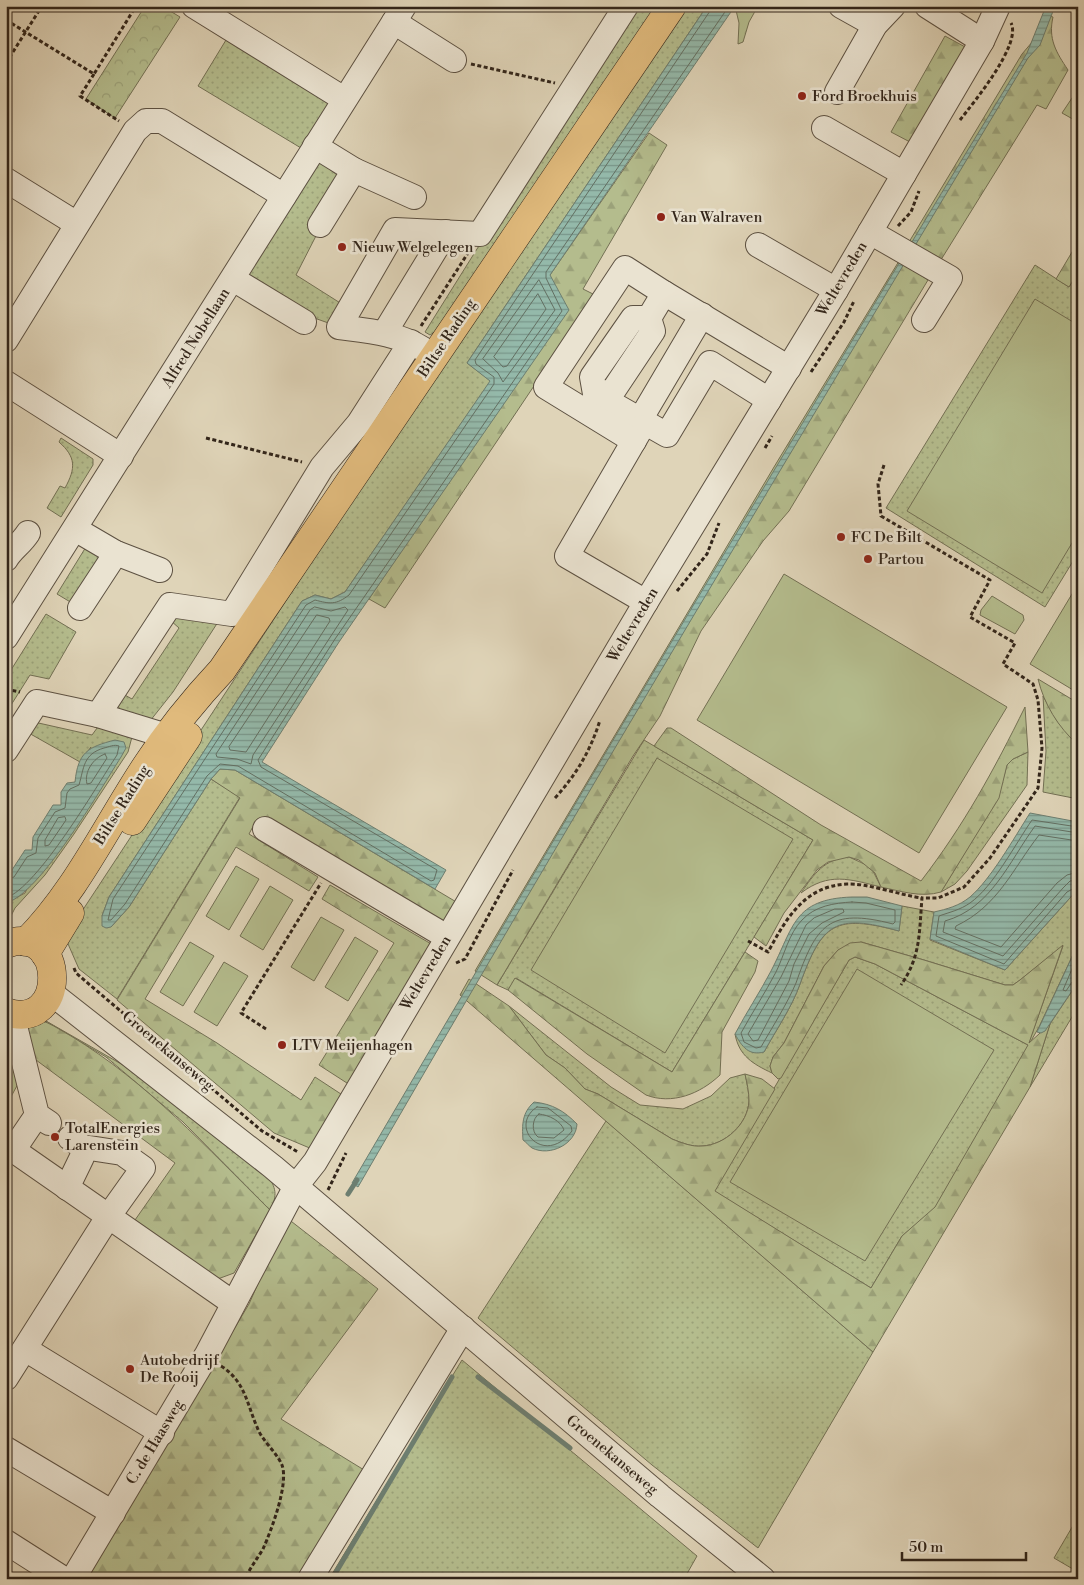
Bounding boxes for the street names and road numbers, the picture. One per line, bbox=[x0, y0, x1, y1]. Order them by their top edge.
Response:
street label: Weltevreden bbox=[812, 238, 872, 321]
street label: Alfred Nobellaan bbox=[157, 284, 234, 392]
street label: Biltse Rading bbox=[413, 295, 480, 382]
street label: Weltevreden bbox=[603, 584, 663, 667]
street label: Biltse Rading bbox=[89, 761, 154, 849]
street label: Weltevreden bbox=[396, 932, 456, 1015]
street label: Groenekanseweg bbox=[118, 1007, 218, 1095]
street label: C. de Haasweg bbox=[122, 1396, 188, 1488]
street label: Groenekanseweg bbox=[562, 1411, 662, 1499]

